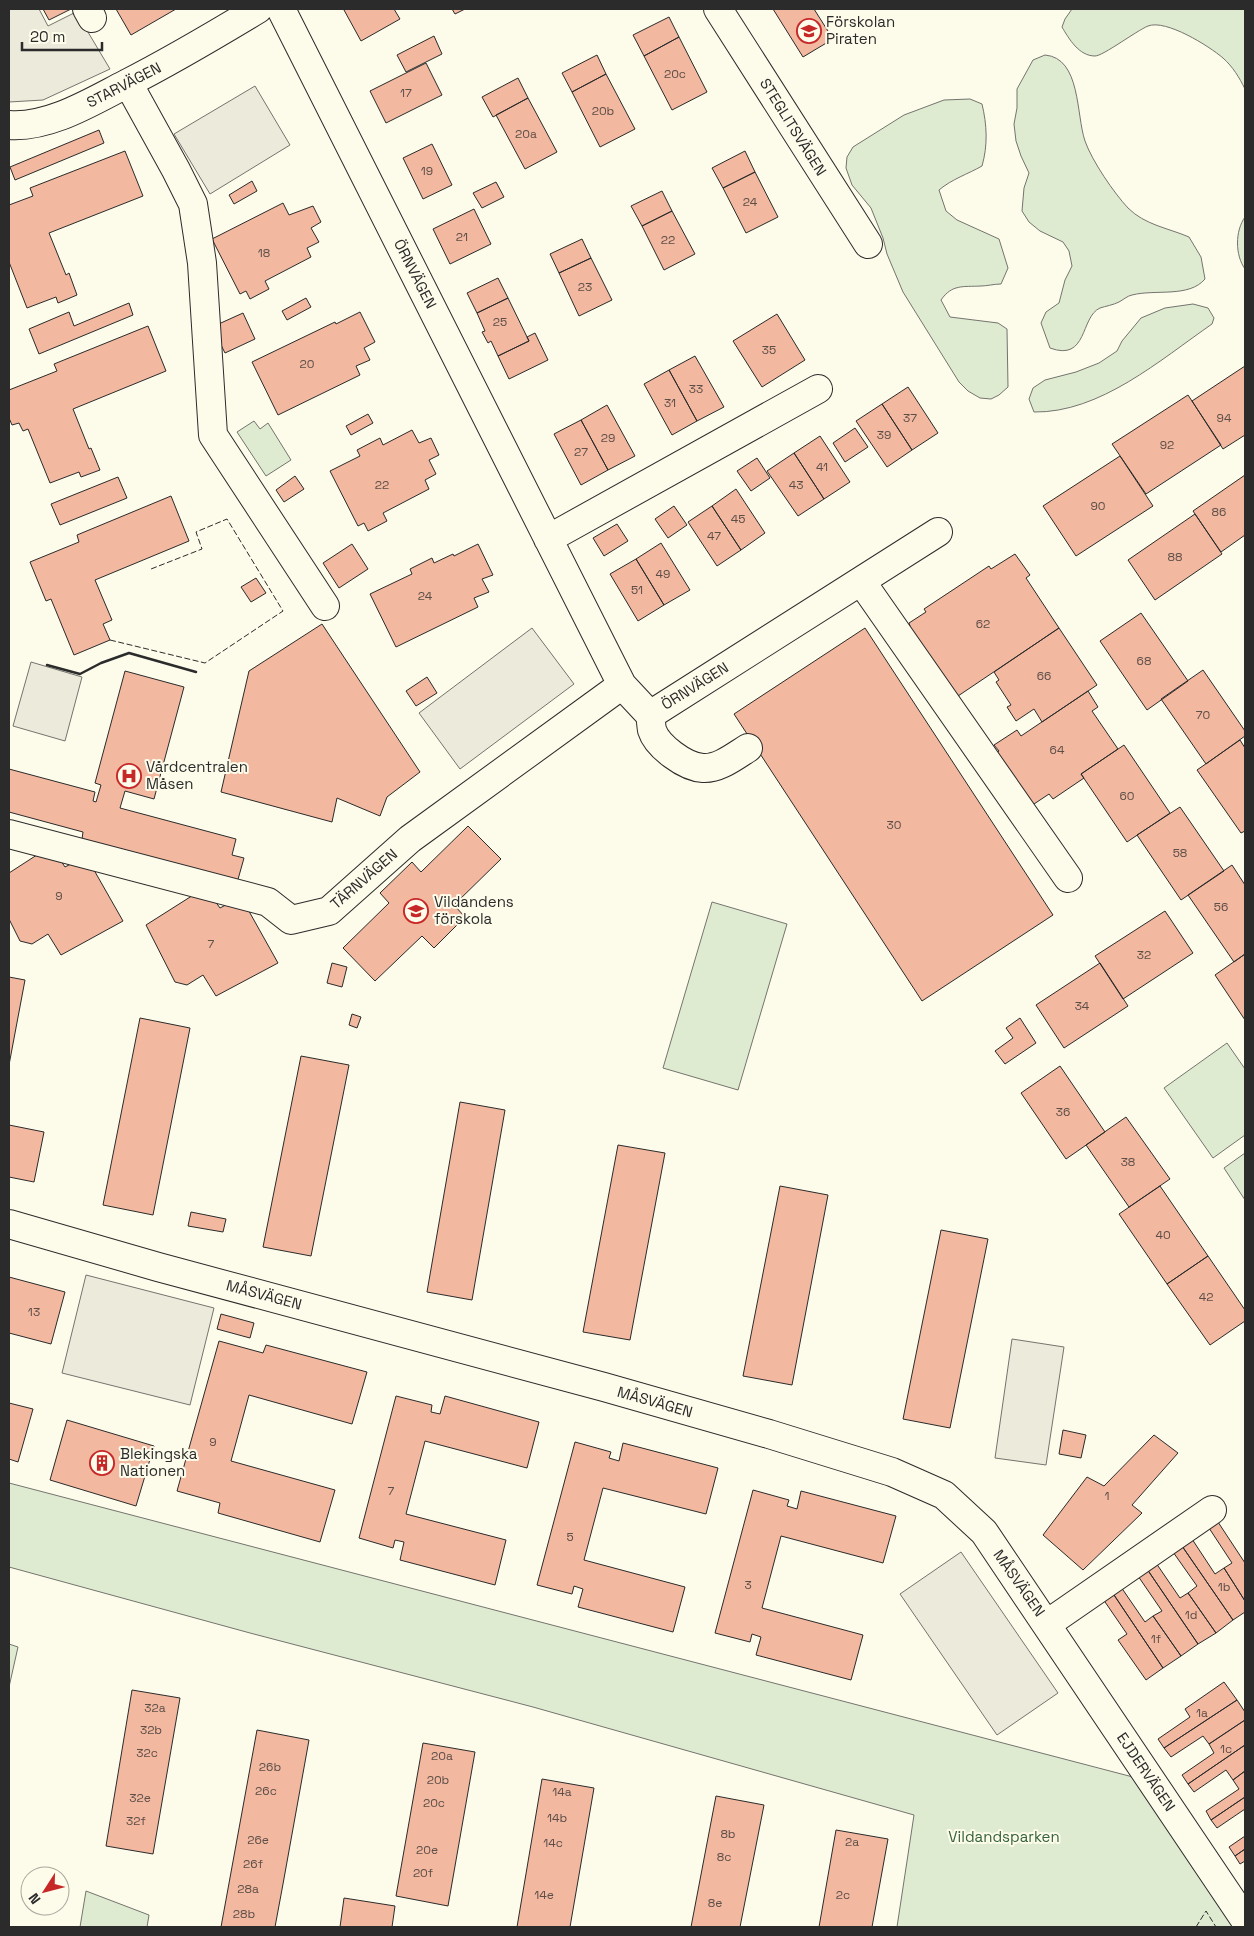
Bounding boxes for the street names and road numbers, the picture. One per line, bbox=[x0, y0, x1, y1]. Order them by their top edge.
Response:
street label: STARVÄGEN bbox=[83, 58, 164, 111]
street label: STEGLITSVÄGEN bbox=[756, 74, 831, 179]
street label: ÖRNVÄGEN bbox=[390, 236, 441, 312]
street label: ÖRNVÄGEN bbox=[658, 657, 732, 714]
street label: TÄRNVÄGEN bbox=[326, 844, 401, 913]
street label: MÅSVÄGEN bbox=[224, 1275, 304, 1314]
street label: MÅSVÄGEN bbox=[615, 1382, 695, 1421]
street label: MÅSVÄGEN bbox=[989, 1546, 1049, 1620]
street label: EJDERVÄGEN bbox=[1113, 1729, 1180, 1815]

